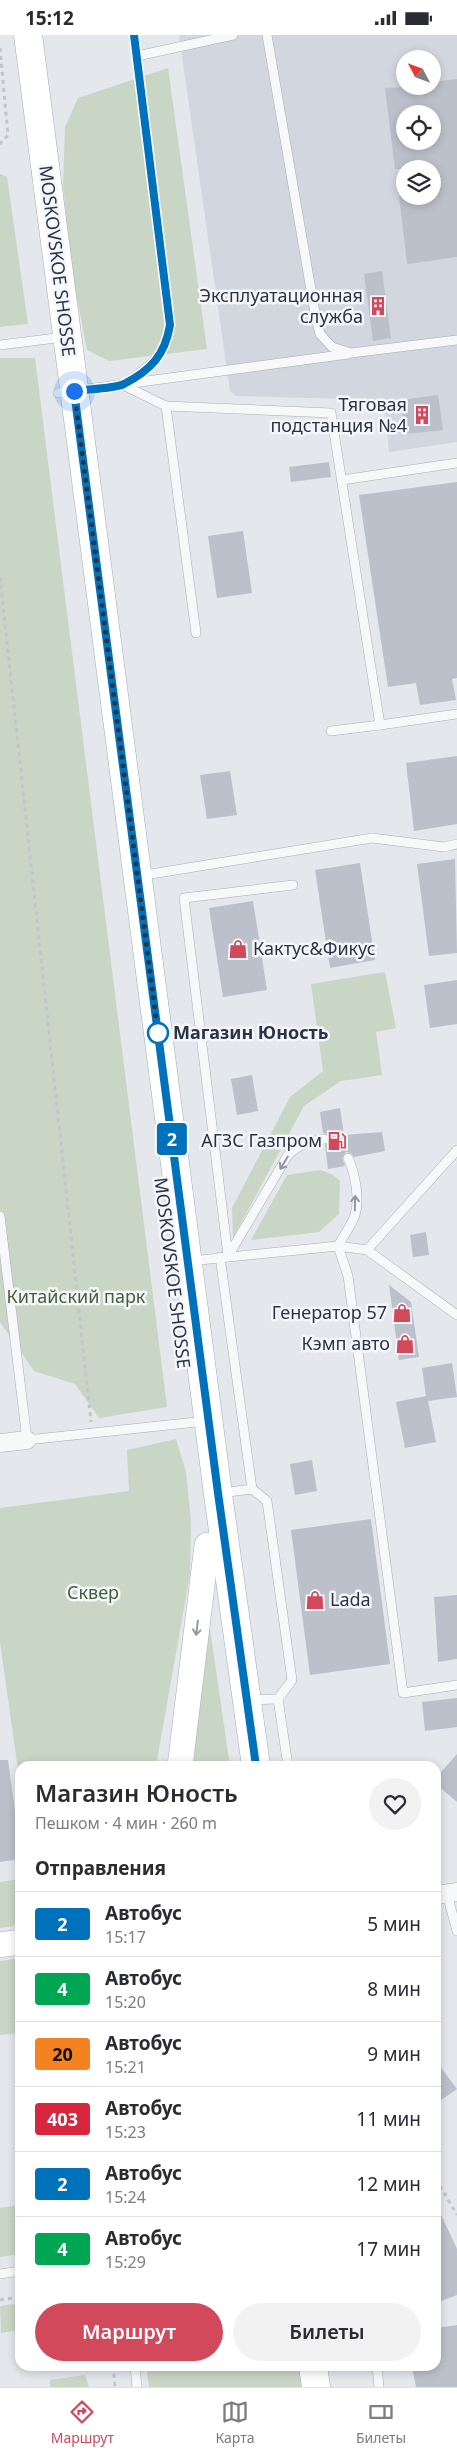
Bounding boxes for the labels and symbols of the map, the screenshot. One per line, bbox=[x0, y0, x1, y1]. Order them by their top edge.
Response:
north arrow bbox=[396, 50, 441, 95]
street label: MOSKOVSKOE SHOSSE bbox=[34, 164, 82, 358]
place label: Эксплуатационная служба bbox=[199, 283, 363, 328]
building icon: Эксплуатационная служба bbox=[367, 295, 389, 317]
your location bbox=[62, 379, 87, 404]
place label: Тяговая подстанция №4 bbox=[270, 392, 407, 437]
building icon: Тяговая подстанция №4 bbox=[411, 404, 433, 426]
place label: Кактус&Фикус bbox=[253, 936, 376, 960]
shop icon: Кактус&Фикус bbox=[227, 938, 249, 960]
place label: Магазин Юность bbox=[173, 1020, 328, 1044]
marker: Магазин Юность bbox=[147, 1022, 169, 1044]
line badge: 2 bbox=[156, 1123, 188, 1155]
place label: АГЗС Газпром bbox=[201, 1128, 322, 1152]
fuel station icon: АГЗС Газпром bbox=[326, 1130, 348, 1152]
one-way arrow bbox=[279, 1155, 289, 1169]
street label: MOSKOVSKOE SHOSSE bbox=[149, 1176, 197, 1370]
one-way arrow bbox=[351, 1196, 360, 1212]
park label: Китайский парк bbox=[7, 1284, 146, 1308]
place label: Генератор 57 bbox=[272, 1300, 387, 1324]
shop icon: Генератор 57 bbox=[391, 1302, 413, 1324]
place label: Кэмп авто bbox=[302, 1331, 390, 1355]
shop icon: Кэмп авто bbox=[394, 1333, 416, 1355]
park label: Сквер bbox=[67, 1580, 119, 1604]
place label: Lada bbox=[330, 1587, 371, 1611]
shop icon: Lada bbox=[304, 1589, 326, 1611]
one-way arrow bbox=[192, 1619, 202, 1635]

